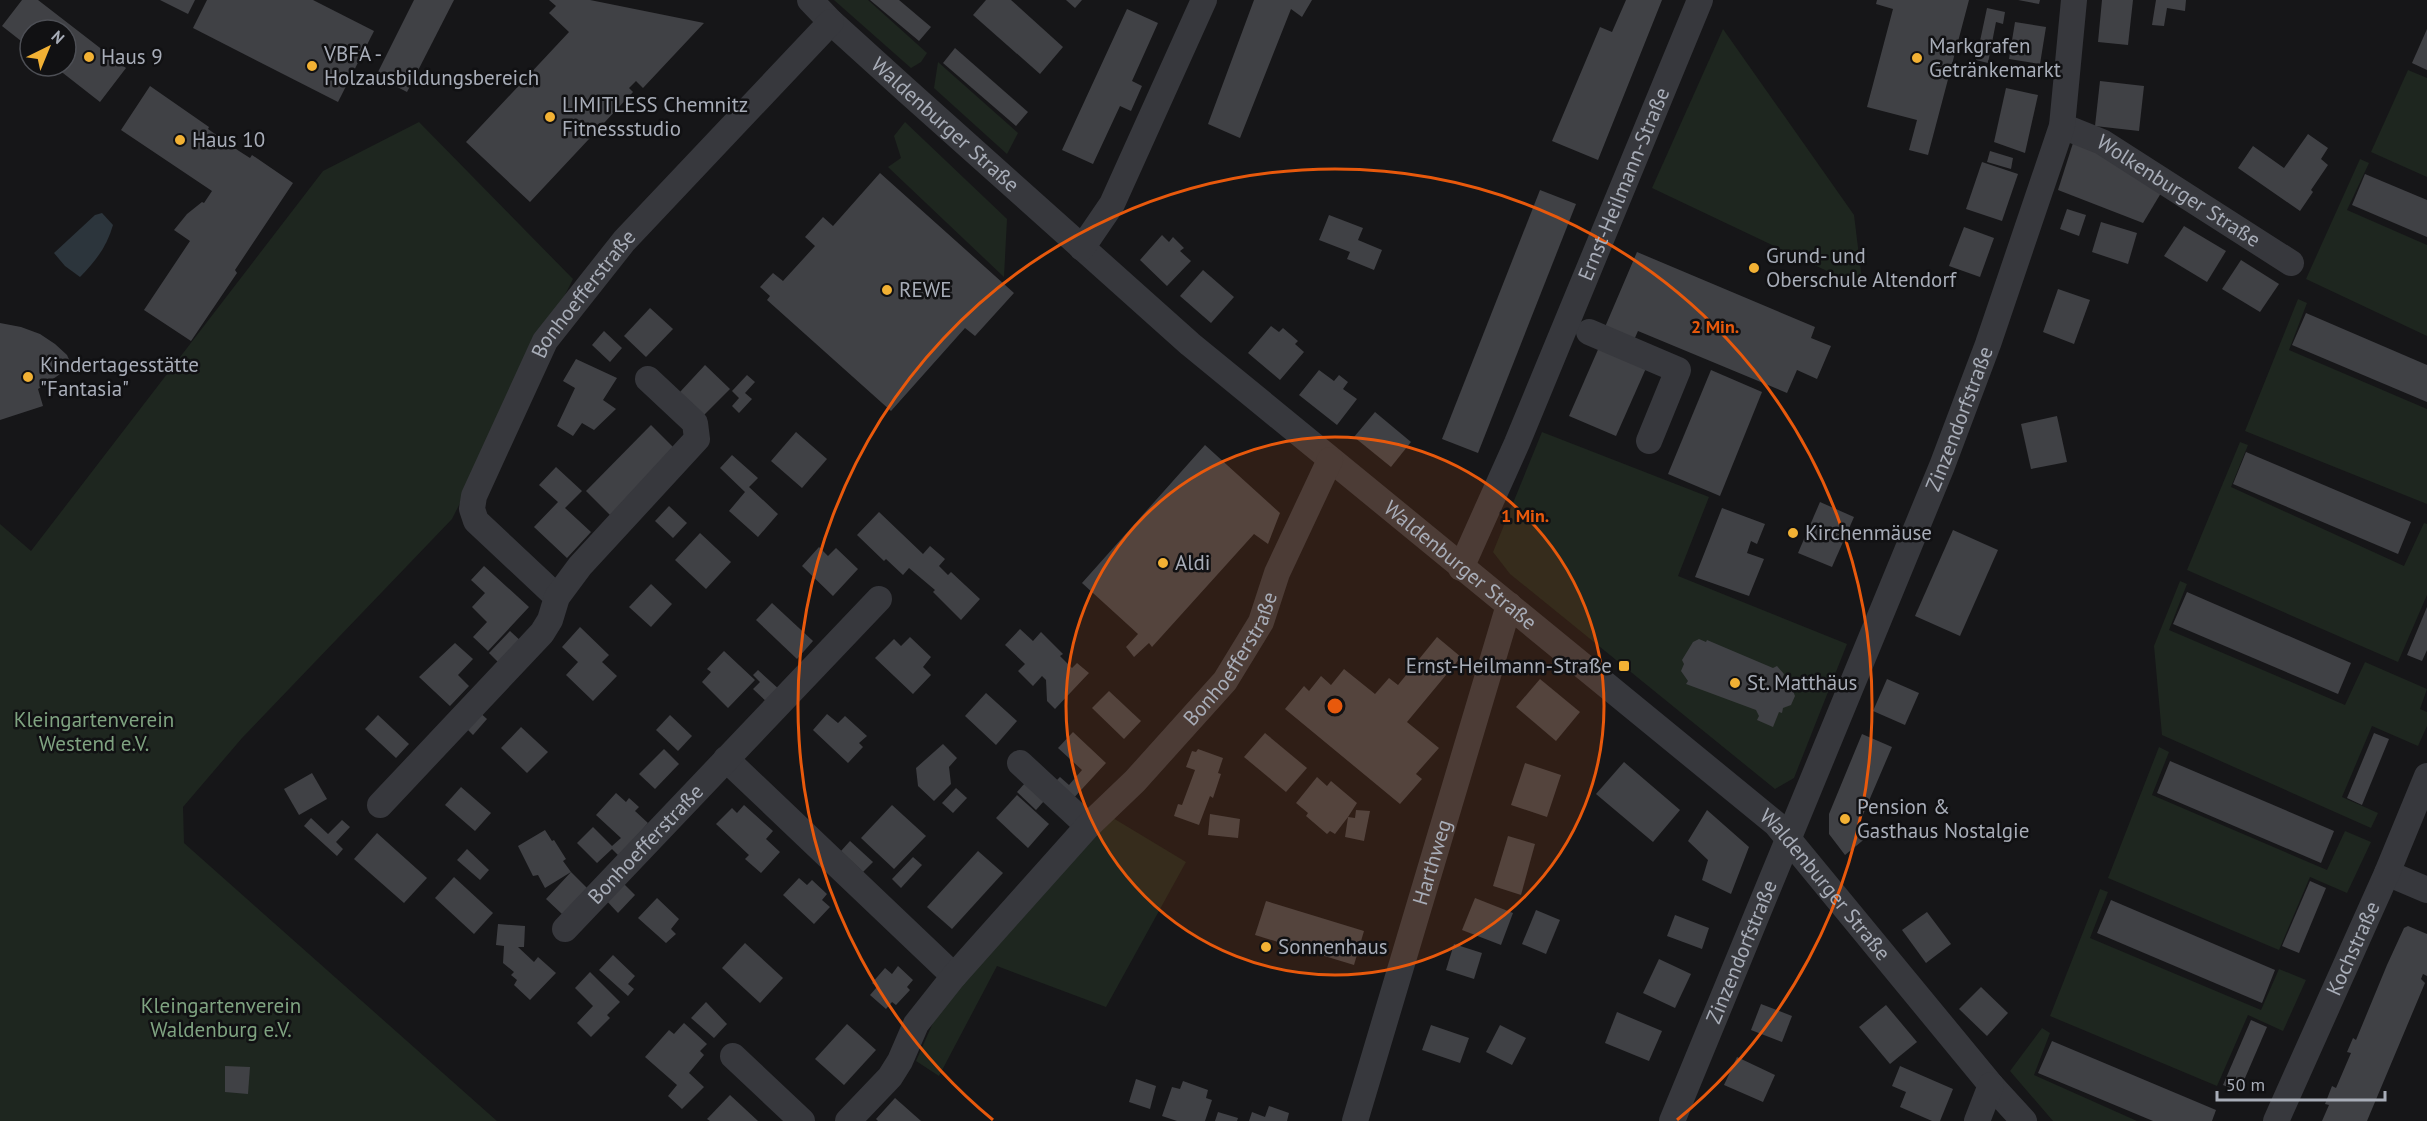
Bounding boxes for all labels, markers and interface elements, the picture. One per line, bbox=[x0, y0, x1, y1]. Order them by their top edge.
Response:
north arrow bbox=[18, 18, 78, 78]
text: N bbox=[48, 26, 69, 48]
place label: Markgrafen Getränkemarkt bbox=[1929, 32, 2061, 83]
place label: VBFA - Holzausbildungsbereich bbox=[323, 40, 539, 91]
place label: Haus 9 bbox=[101, 43, 163, 70]
marker: Haus 9 bbox=[82, 50, 96, 64]
street label: Waldenburger Straße bbox=[866, 51, 1025, 198]
marker: Markgrafen Getränkemarkt bbox=[1910, 51, 1924, 65]
marker: VBFA - Holzausbildungsbereich bbox=[305, 59, 319, 73]
street label: Ernst-Heilmann-Straße bbox=[1572, 83, 1675, 285]
place label: LIMITLESS Chemnitz Fitnessstudio bbox=[562, 91, 748, 142]
marker: LIMITLESS Chemnitz Fitnessstudio bbox=[543, 110, 557, 124]
place label: Haus 10 bbox=[192, 126, 265, 153]
street label: Wolkenburger Straße bbox=[2092, 128, 2266, 253]
marker: Haus 10 bbox=[173, 133, 187, 147]
street label: Bonhoefferstraße bbox=[525, 223, 641, 362]
place label: Grund- und Oberschule Altendorf bbox=[1766, 242, 1958, 293]
marker: Grund- und Oberschule Altendorf bbox=[1747, 261, 1761, 275]
place label: REWE bbox=[899, 276, 951, 303]
marker: REWE bbox=[880, 283, 894, 297]
text: 2 Min. bbox=[1691, 315, 1739, 338]
street label: Zinzendorfstraße bbox=[1919, 342, 1999, 495]
place label: Kindertagesstätte "Fantasia" bbox=[40, 351, 199, 402]
marker: Kindertagesstätte "Fantasia" bbox=[21, 370, 35, 384]
street label: Waldenburger Straße bbox=[1378, 494, 1543, 636]
text: 1 Min. bbox=[1501, 504, 1549, 527]
place label: Kirchenmäuse bbox=[1805, 519, 1932, 546]
marker: Kirchenmäuse bbox=[1786, 526, 1800, 540]
place label: Aldi bbox=[1175, 549, 1210, 576]
marker: Aldi bbox=[1156, 556, 1170, 570]
street label: Bonhoefferstraße bbox=[1177, 588, 1283, 731]
place label: Ernst-Heilmann-Straße bbox=[1406, 652, 1612, 679]
marker: Ernst-Heilmann-Straße bbox=[1617, 659, 1631, 673]
place label: St. Matthäus bbox=[1747, 669, 1857, 696]
marker: St. Matthäus bbox=[1728, 676, 1742, 690]
centre of rings bbox=[1325, 696, 1345, 716]
park label: Kleingartenverein Westend e.V. bbox=[14, 706, 174, 757]
street label: Bonhoefferstraße bbox=[582, 778, 709, 910]
place label: Pension & Gasthaus Nostalgie bbox=[1857, 793, 2029, 844]
street label: Waldenburger Straße bbox=[1754, 802, 1897, 966]
marker: Pension & Gasthaus Nostalgie bbox=[1838, 812, 1852, 826]
street label: Harthweg bbox=[1406, 816, 1457, 908]
street label: Zinzendorfstraße bbox=[1700, 876, 1783, 1027]
street label: Kochstraße bbox=[2320, 897, 2386, 1000]
place label: Sonnenhaus bbox=[1278, 933, 1388, 960]
marker: Sonnenhaus bbox=[1259, 940, 1273, 954]
park label: Kleingartenverein Waldenburg e.V. bbox=[141, 992, 301, 1043]
scale bar bbox=[2217, 1064, 2385, 1102]
text: 50 m bbox=[2226, 1073, 2265, 1096]

